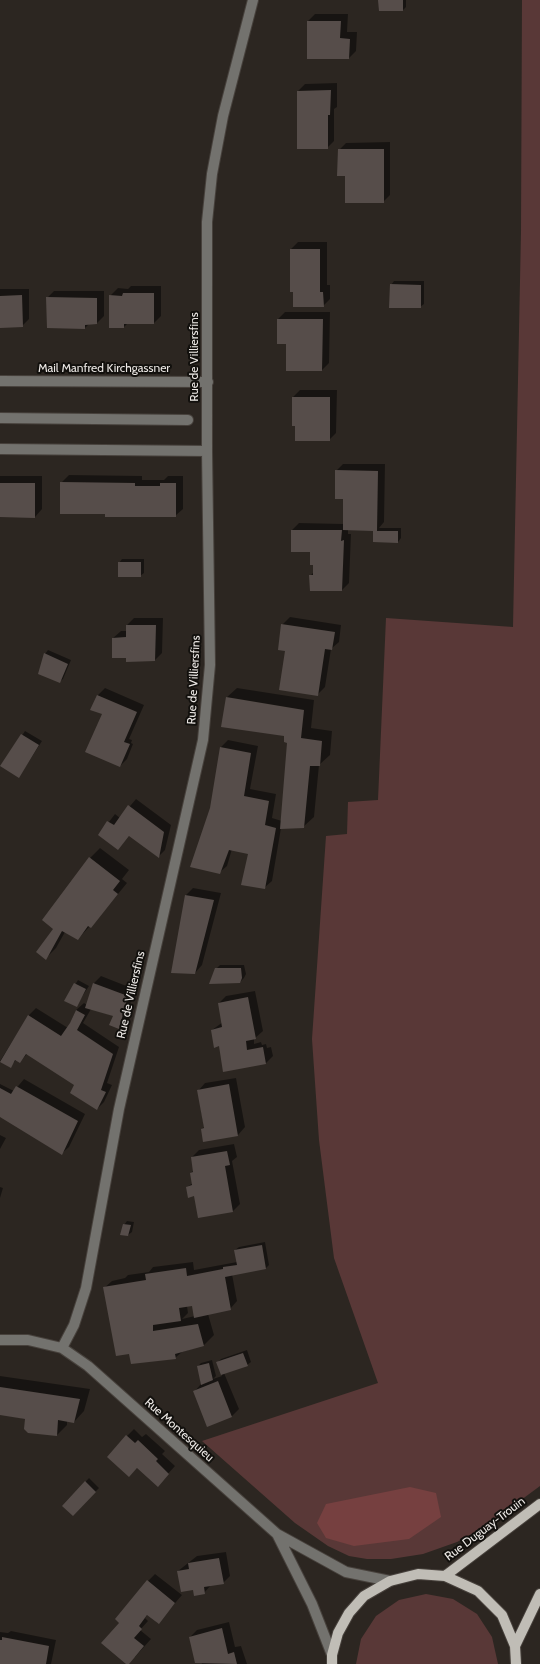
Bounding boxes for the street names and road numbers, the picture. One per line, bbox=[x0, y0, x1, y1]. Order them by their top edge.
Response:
street label: Rue de Villiersfins bbox=[187, 312, 201, 402]
street label: Mail Manfred Kirchgassner bbox=[38, 361, 170, 375]
street label: Rue de Villiersfins bbox=[184, 635, 204, 725]
street label: Rue de Villiersfins bbox=[114, 950, 148, 1040]
street label: Rue Montesquieu bbox=[141, 1395, 217, 1465]
street label: Rue Duguay-Trouin bbox=[442, 1494, 528, 1564]

